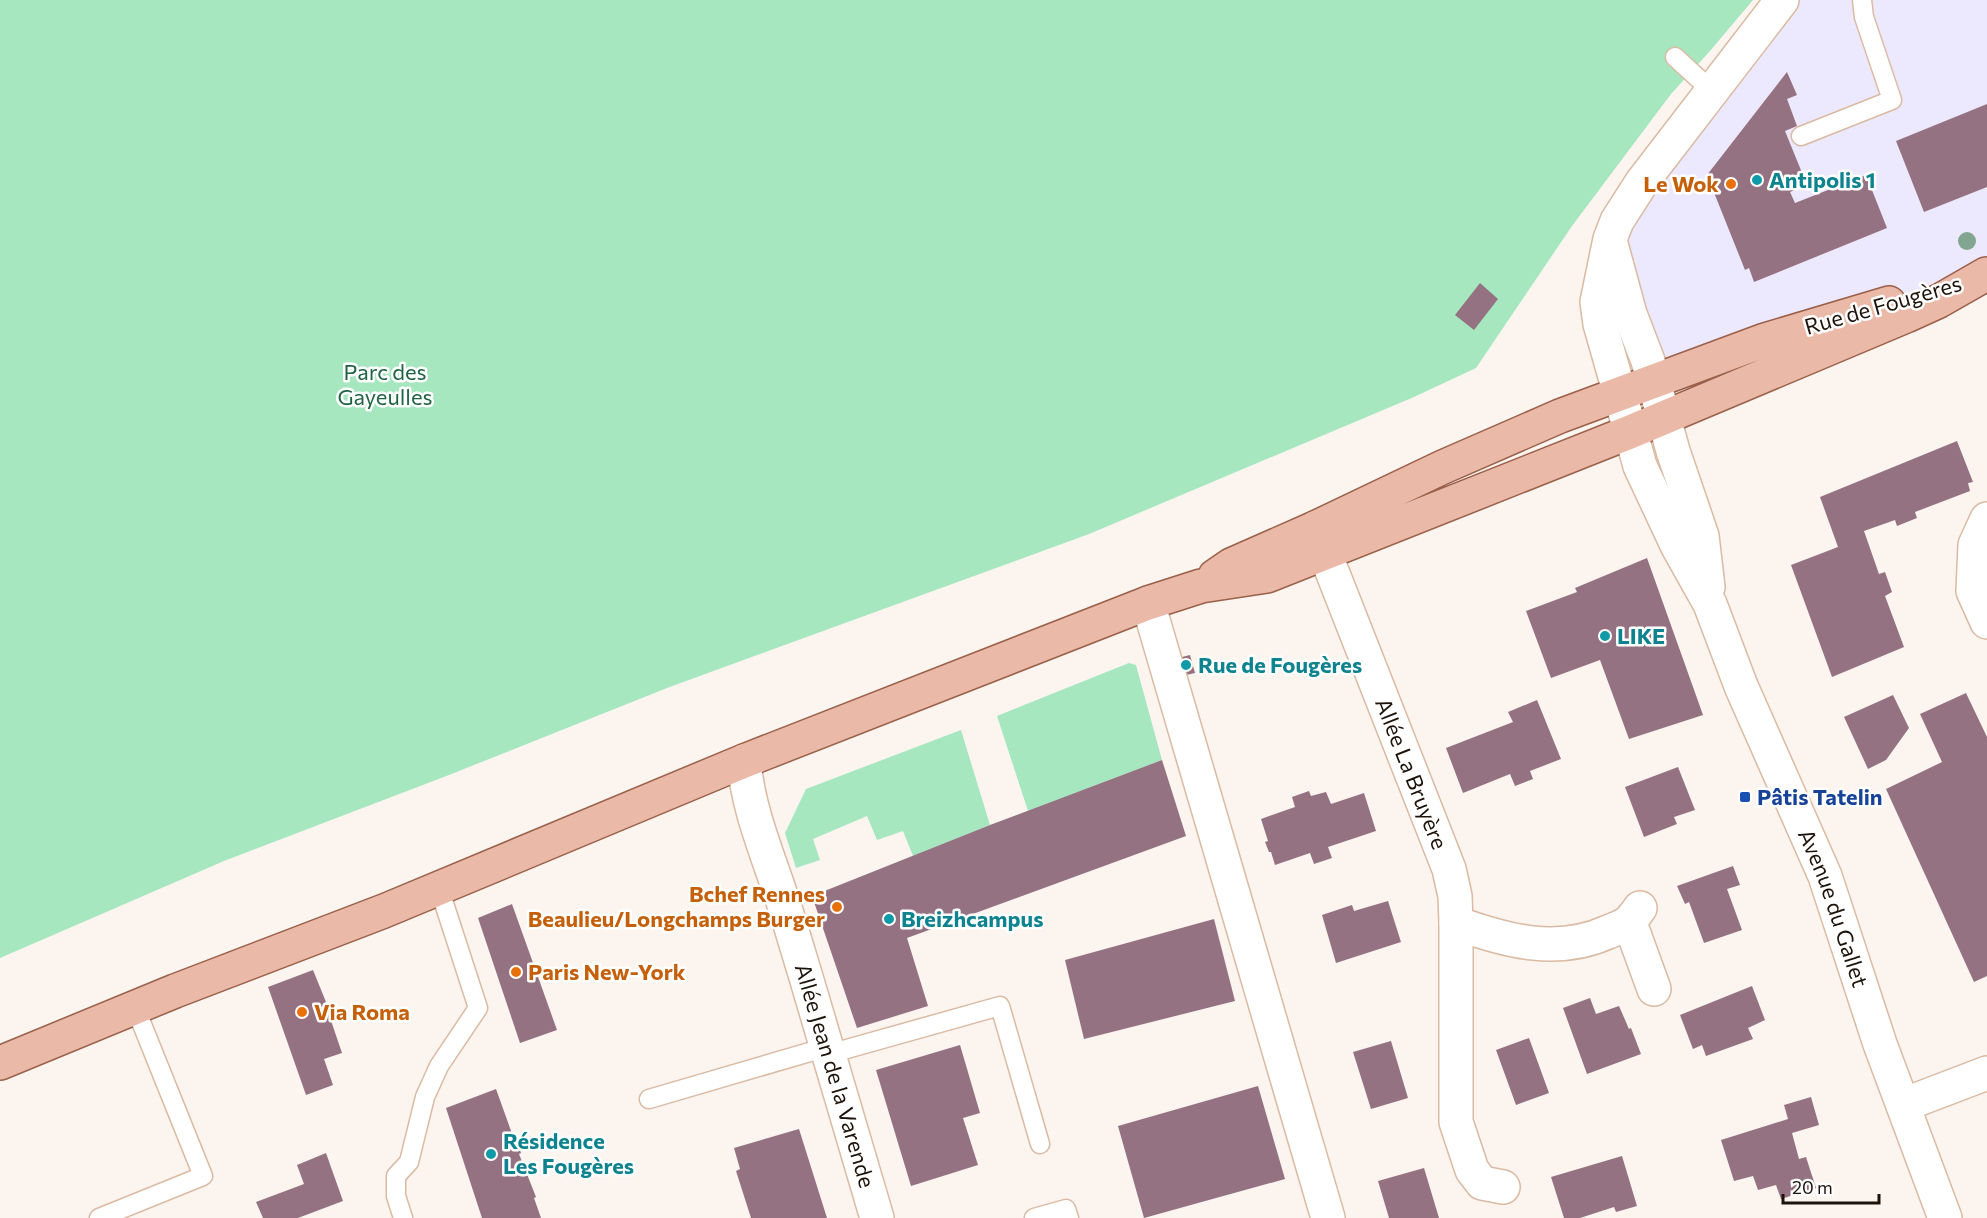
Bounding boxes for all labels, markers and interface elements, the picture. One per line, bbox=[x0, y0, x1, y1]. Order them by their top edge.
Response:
place label: Antipolis 1 bbox=[1769, 166, 1876, 193]
place label: Le Wok bbox=[1643, 170, 1719, 197]
marker: Antipolis 1 bbox=[1750, 173, 1764, 187]
marker: Le Wok bbox=[1724, 177, 1738, 191]
street label: Rue de Fougères bbox=[1801, 269, 1965, 340]
park label: Parc des Gayeulles bbox=[337, 358, 433, 410]
place label: LIKE bbox=[1617, 622, 1665, 649]
marker: LIKE bbox=[1598, 629, 1612, 643]
place label: Rue de Fougères bbox=[1198, 651, 1362, 678]
marker: Rue de Fougères bbox=[1179, 658, 1193, 672]
street label: Allée La Bruyère bbox=[1370, 694, 1454, 853]
place label: Pâtis Tatelin bbox=[1757, 783, 1883, 810]
marker: Pâtis Tatelin bbox=[1738, 790, 1752, 804]
street label: Avenue du Gallet bbox=[1793, 825, 1874, 990]
place label: Bchef Rennes Beaulieu/Longchamps Burger bbox=[528, 880, 825, 932]
marker: Bchef Rennes Beaulieu/Longchamps Burger bbox=[830, 900, 844, 914]
place label: Breizhcampus bbox=[901, 905, 1043, 932]
marker: Breizhcampus bbox=[882, 912, 896, 926]
place label: Paris New-York bbox=[528, 958, 686, 985]
street label: Allée Jean de la Varende bbox=[790, 960, 881, 1191]
marker: Paris New-York bbox=[509, 965, 523, 979]
place label: Via Roma bbox=[314, 998, 410, 1025]
marker: Via Roma bbox=[295, 1005, 309, 1019]
place label: Résidence Les Fougères bbox=[503, 1127, 634, 1179]
marker: Résidence Les Fougères bbox=[484, 1147, 498, 1161]
scale bar bbox=[1783, 1167, 1879, 1205]
text: 20 m bbox=[1792, 1176, 1833, 1198]

